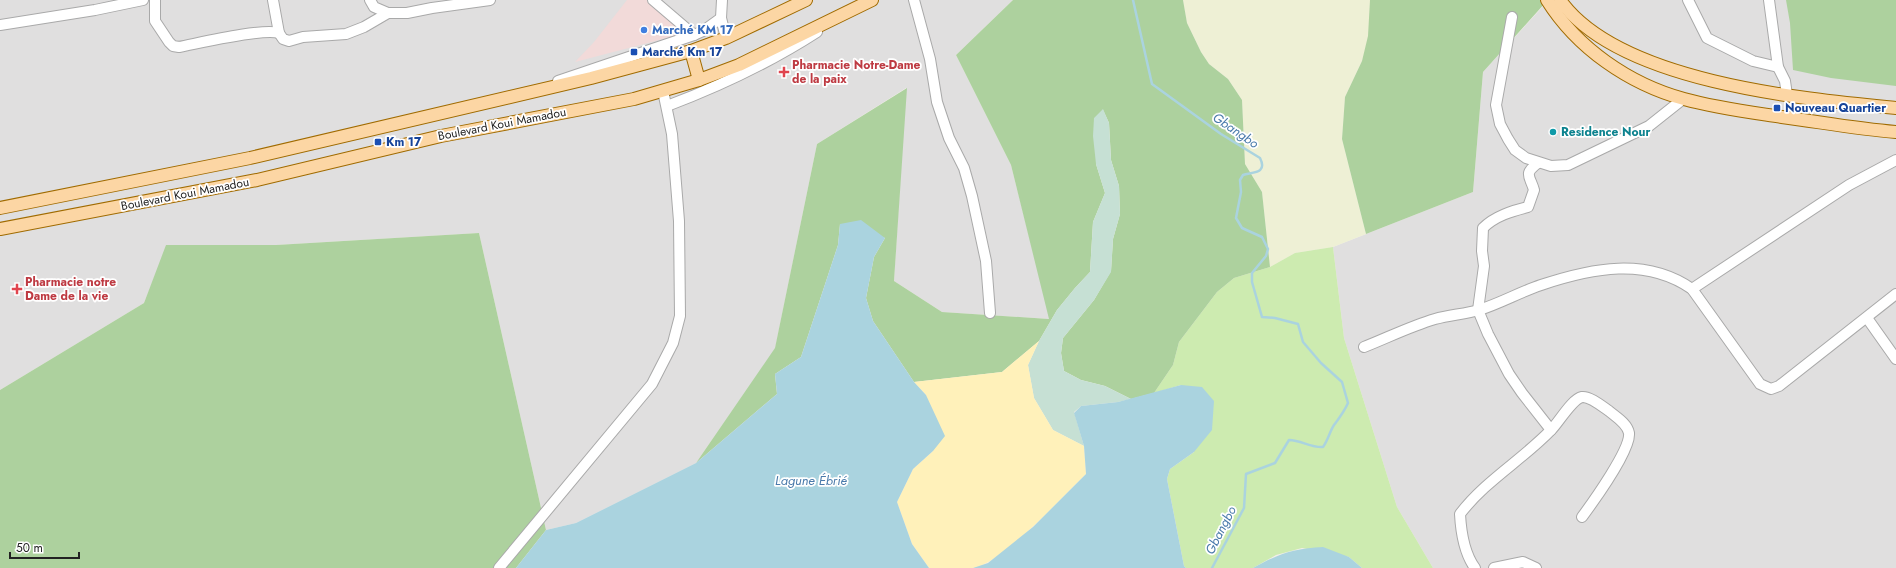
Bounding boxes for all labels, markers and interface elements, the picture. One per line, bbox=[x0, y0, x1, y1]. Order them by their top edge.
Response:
place label: Marché KM 17 bbox=[652, 21, 734, 39]
marker: Marché KM 17 bbox=[639, 25, 649, 35]
place label: Marché Km 17 bbox=[642, 43, 723, 61]
marker: Marché Km 17 bbox=[629, 47, 639, 57]
place label: Pharmacie Notre-Dame de la paix bbox=[792, 56, 921, 88]
marker: Pharmacie Notre-Dame de la paix bbox=[779, 67, 789, 77]
place label: Nouveau Quartier bbox=[1785, 99, 1886, 117]
street label: Boulevard Koui Mamadou bbox=[436, 103, 568, 145]
marker: Nouveau Quartier bbox=[1772, 103, 1782, 113]
water label: Gbangbo bbox=[1209, 108, 1263, 153]
place label: Residence Nour bbox=[1561, 123, 1651, 141]
marker: Residence Nour bbox=[1548, 127, 1558, 137]
place label: Km 17 bbox=[386, 133, 422, 151]
marker: Km 17 bbox=[373, 137, 383, 147]
street label: Boulevard Koui Mamadou bbox=[119, 173, 251, 215]
place label: Pharmacie notre Dame de la vie bbox=[25, 273, 116, 305]
marker: Pharmacie notre Dame de la vie bbox=[12, 284, 22, 294]
water label: Lagune Ébrié bbox=[775, 471, 847, 490]
water label: Gbangbo bbox=[1200, 503, 1241, 558]
scale bar bbox=[10, 534, 79, 560]
text: 50 m bbox=[16, 539, 43, 557]

